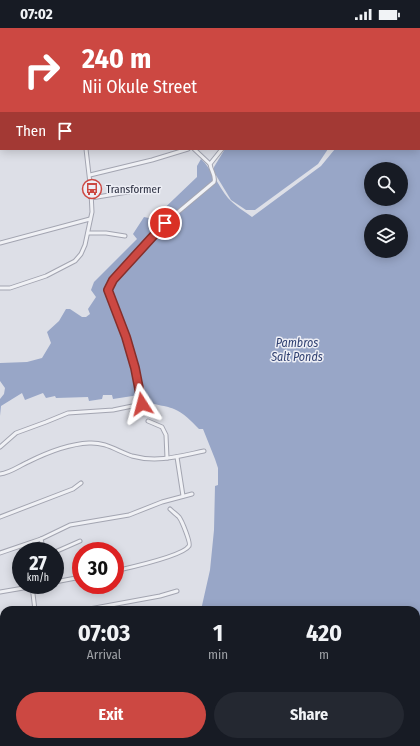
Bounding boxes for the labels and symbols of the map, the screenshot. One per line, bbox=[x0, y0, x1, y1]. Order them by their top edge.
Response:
bus stop icon: Transformer bbox=[81, 178, 103, 200]
place label: Transformer bbox=[106, 183, 161, 196]
pin bbox=[148, 206, 182, 240]
water label: Pambros Salt Ponds bbox=[270, 336, 323, 364]
position arrow bbox=[121, 383, 163, 425]
speed limit sign: 30 bbox=[72, 542, 124, 594]

